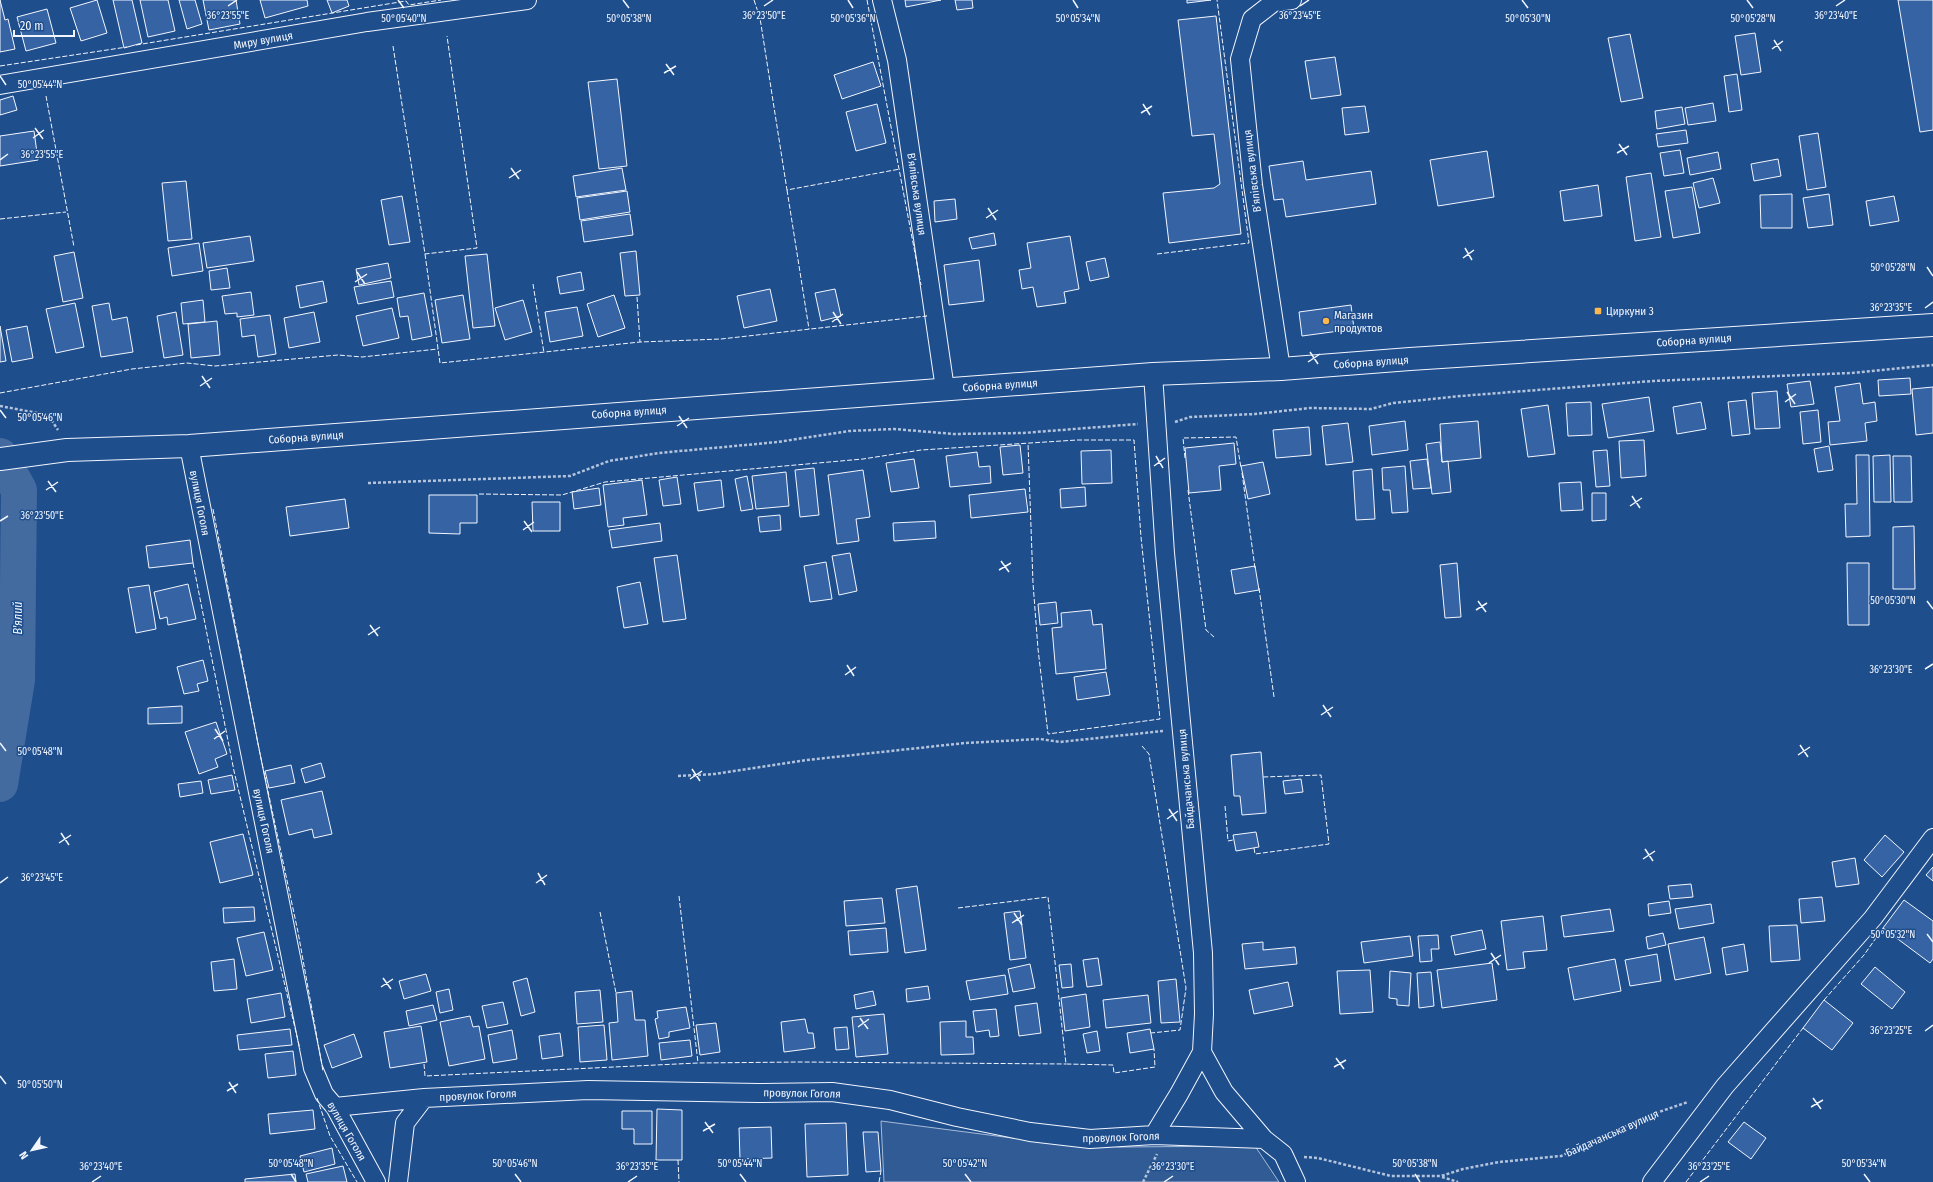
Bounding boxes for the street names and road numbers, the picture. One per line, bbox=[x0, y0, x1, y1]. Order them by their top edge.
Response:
street label: Миру вулиця bbox=[232, 29, 294, 52]
street label: В’ялівська вулиця bbox=[1241, 129, 1264, 213]
street label: В’ялівська вулиця bbox=[904, 152, 929, 236]
street label: Соборна вулиця bbox=[1656, 331, 1732, 350]
street label: Соборна вулиця bbox=[1333, 353, 1409, 372]
street label: Соборна вулиця bbox=[962, 376, 1038, 395]
street label: Соборна вулиця bbox=[591, 403, 667, 422]
street label: Соборна вулиця bbox=[268, 428, 344, 447]
street label: вулиця Гоголя bbox=[187, 469, 212, 537]
street label: Байдачанська вулиця bbox=[1176, 728, 1197, 830]
street label: вулиця Гоголя bbox=[250, 787, 277, 855]
street label: провулок Гоголя bbox=[763, 1086, 841, 1101]
street label: провулок Гоголя bbox=[439, 1087, 517, 1104]
street label: вулиця Гоголя bbox=[324, 1099, 369, 1163]
street label: Байдачанська вулиця bbox=[1564, 1107, 1661, 1160]
street label: провулок Гоголя bbox=[1082, 1130, 1160, 1145]

